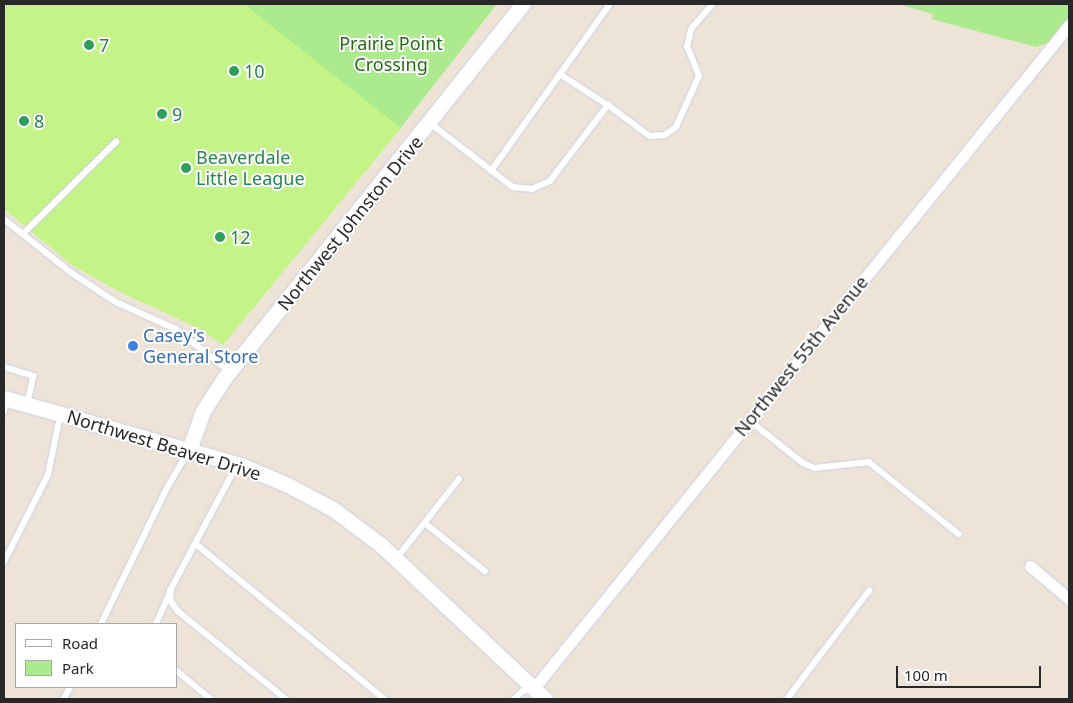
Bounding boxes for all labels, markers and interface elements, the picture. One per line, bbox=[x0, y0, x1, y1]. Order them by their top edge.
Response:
park label: Prairie Point Crossing bbox=[339, 33, 443, 76]
place label: 7 bbox=[99, 34, 109, 56]
marker: 7 bbox=[83, 39, 95, 51]
place label: 10 bbox=[244, 60, 265, 82]
marker: 10 bbox=[228, 65, 240, 77]
place label: 9 bbox=[172, 103, 182, 125]
marker: 9 bbox=[156, 108, 168, 120]
place label: 8 bbox=[34, 110, 44, 132]
marker: 8 bbox=[18, 115, 30, 127]
street label: Northwest Johnston Drive bbox=[273, 131, 427, 315]
place label: Beaverdale Little League bbox=[196, 147, 305, 190]
marker: Beaverdale Little League bbox=[180, 162, 192, 174]
place label: 12 bbox=[230, 226, 251, 248]
marker: 12 bbox=[214, 231, 226, 243]
street label: Northwest 55th Avenue bbox=[730, 272, 872, 440]
place label: Casey's General Store bbox=[143, 325, 259, 368]
marker: Casey's General Store bbox=[127, 340, 139, 352]
street label: Northwest Beaver Drive bbox=[64, 405, 264, 485]
legend bbox=[15, 623, 178, 688]
text: Road bbox=[62, 633, 98, 653]
scale bar bbox=[898, 656, 1043, 688]
text: Park bbox=[62, 658, 94, 678]
text: 100 m bbox=[904, 665, 948, 685]

